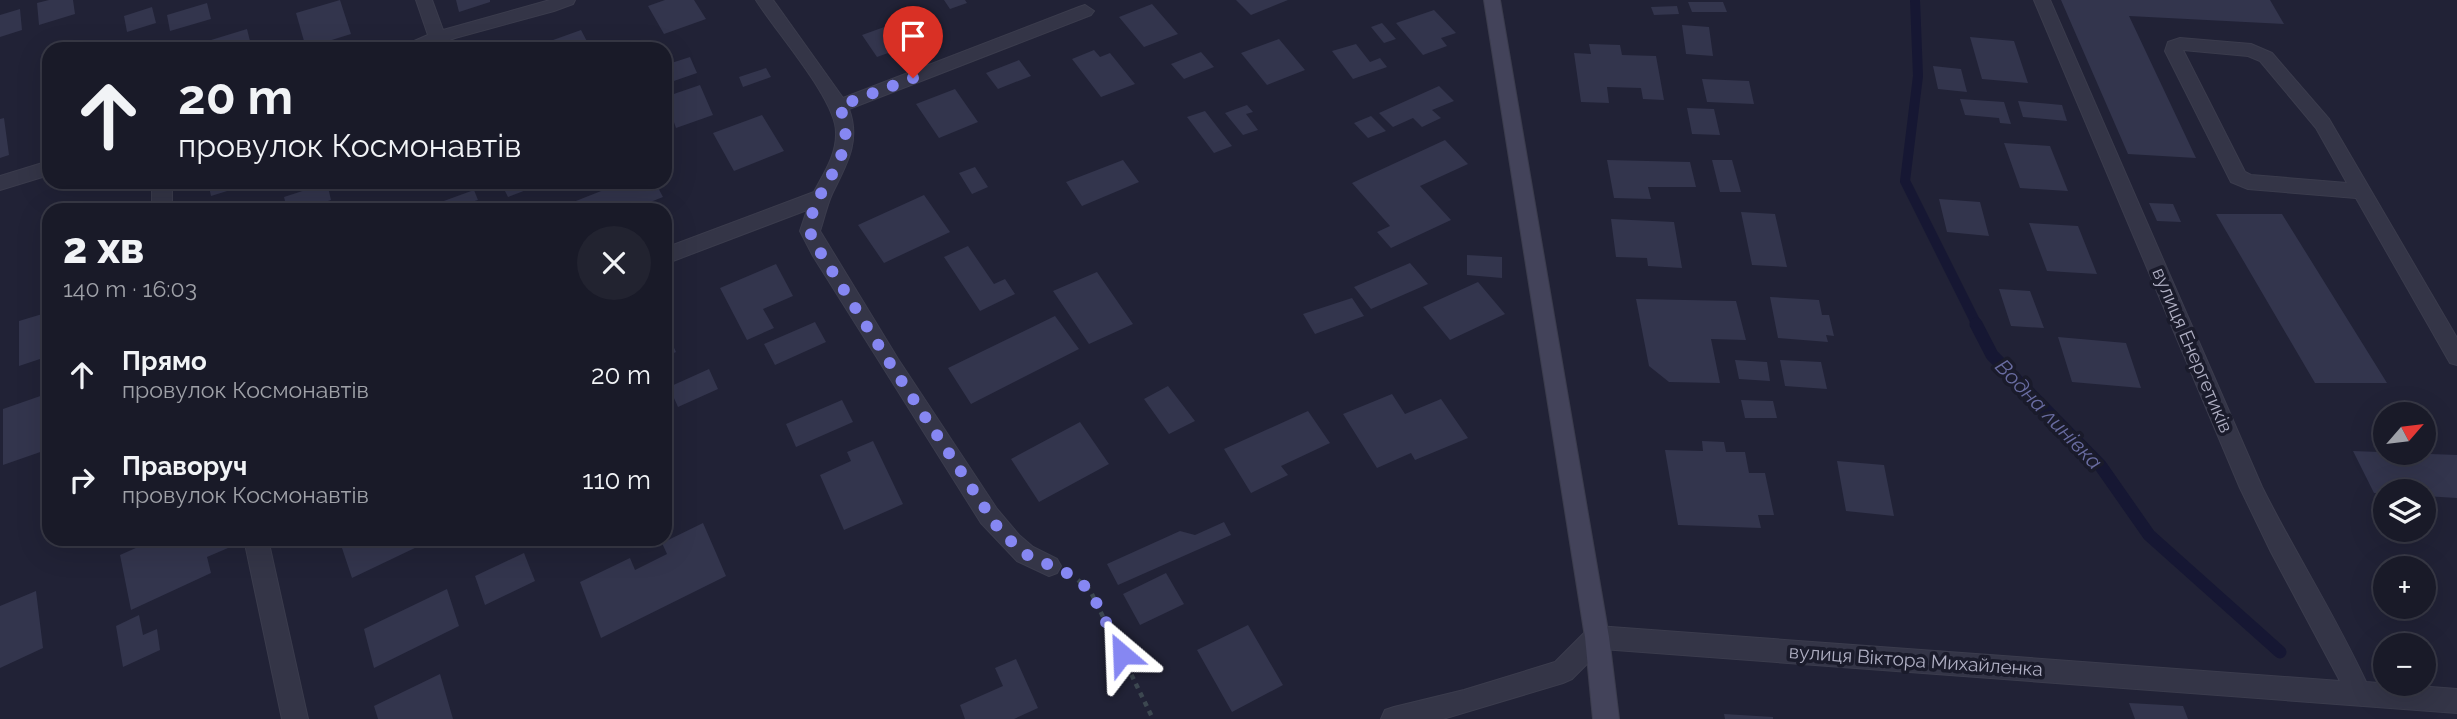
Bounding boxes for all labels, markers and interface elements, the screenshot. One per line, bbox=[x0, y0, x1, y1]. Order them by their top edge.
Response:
pin bbox=[883, 6, 943, 78]
icon: arrive bbox=[894, 17, 932, 55]
text: 20 m bbox=[178, 68, 293, 125]
icon: ahead bbox=[63, 70, 154, 161]
text: провулок Космонавтів bbox=[178, 127, 521, 164]
text: 2 хв bbox=[63, 224, 144, 273]
button: close bbox=[577, 226, 651, 300]
street label: вулиця Енергетиків bbox=[2148, 264, 2238, 436]
text: 140 m · 16:03 bbox=[63, 275, 197, 302]
text: Прямо bbox=[122, 346, 207, 376]
water label: Водна линівка bbox=[1990, 354, 2108, 474]
icon: ahead bbox=[63, 356, 101, 394]
text: 20 m bbox=[591, 360, 651, 390]
text: провулок Космонавтів bbox=[122, 376, 369, 403]
north arrow bbox=[2373, 402, 2436, 466]
map controls bbox=[2373, 402, 2436, 696]
text: Праворуч bbox=[122, 451, 247, 481]
icon: right bbox=[63, 461, 101, 499]
text: 110 m bbox=[582, 465, 651, 495]
button: layers bbox=[2373, 479, 2436, 542]
text: провулок Космонавтів bbox=[122, 481, 369, 508]
button: + bbox=[2373, 556, 2436, 619]
position arrow bbox=[1085, 617, 1159, 691]
button: − bbox=[2373, 633, 2436, 696]
street label: вулиця Віктора Михайленка bbox=[1788, 640, 2044, 680]

